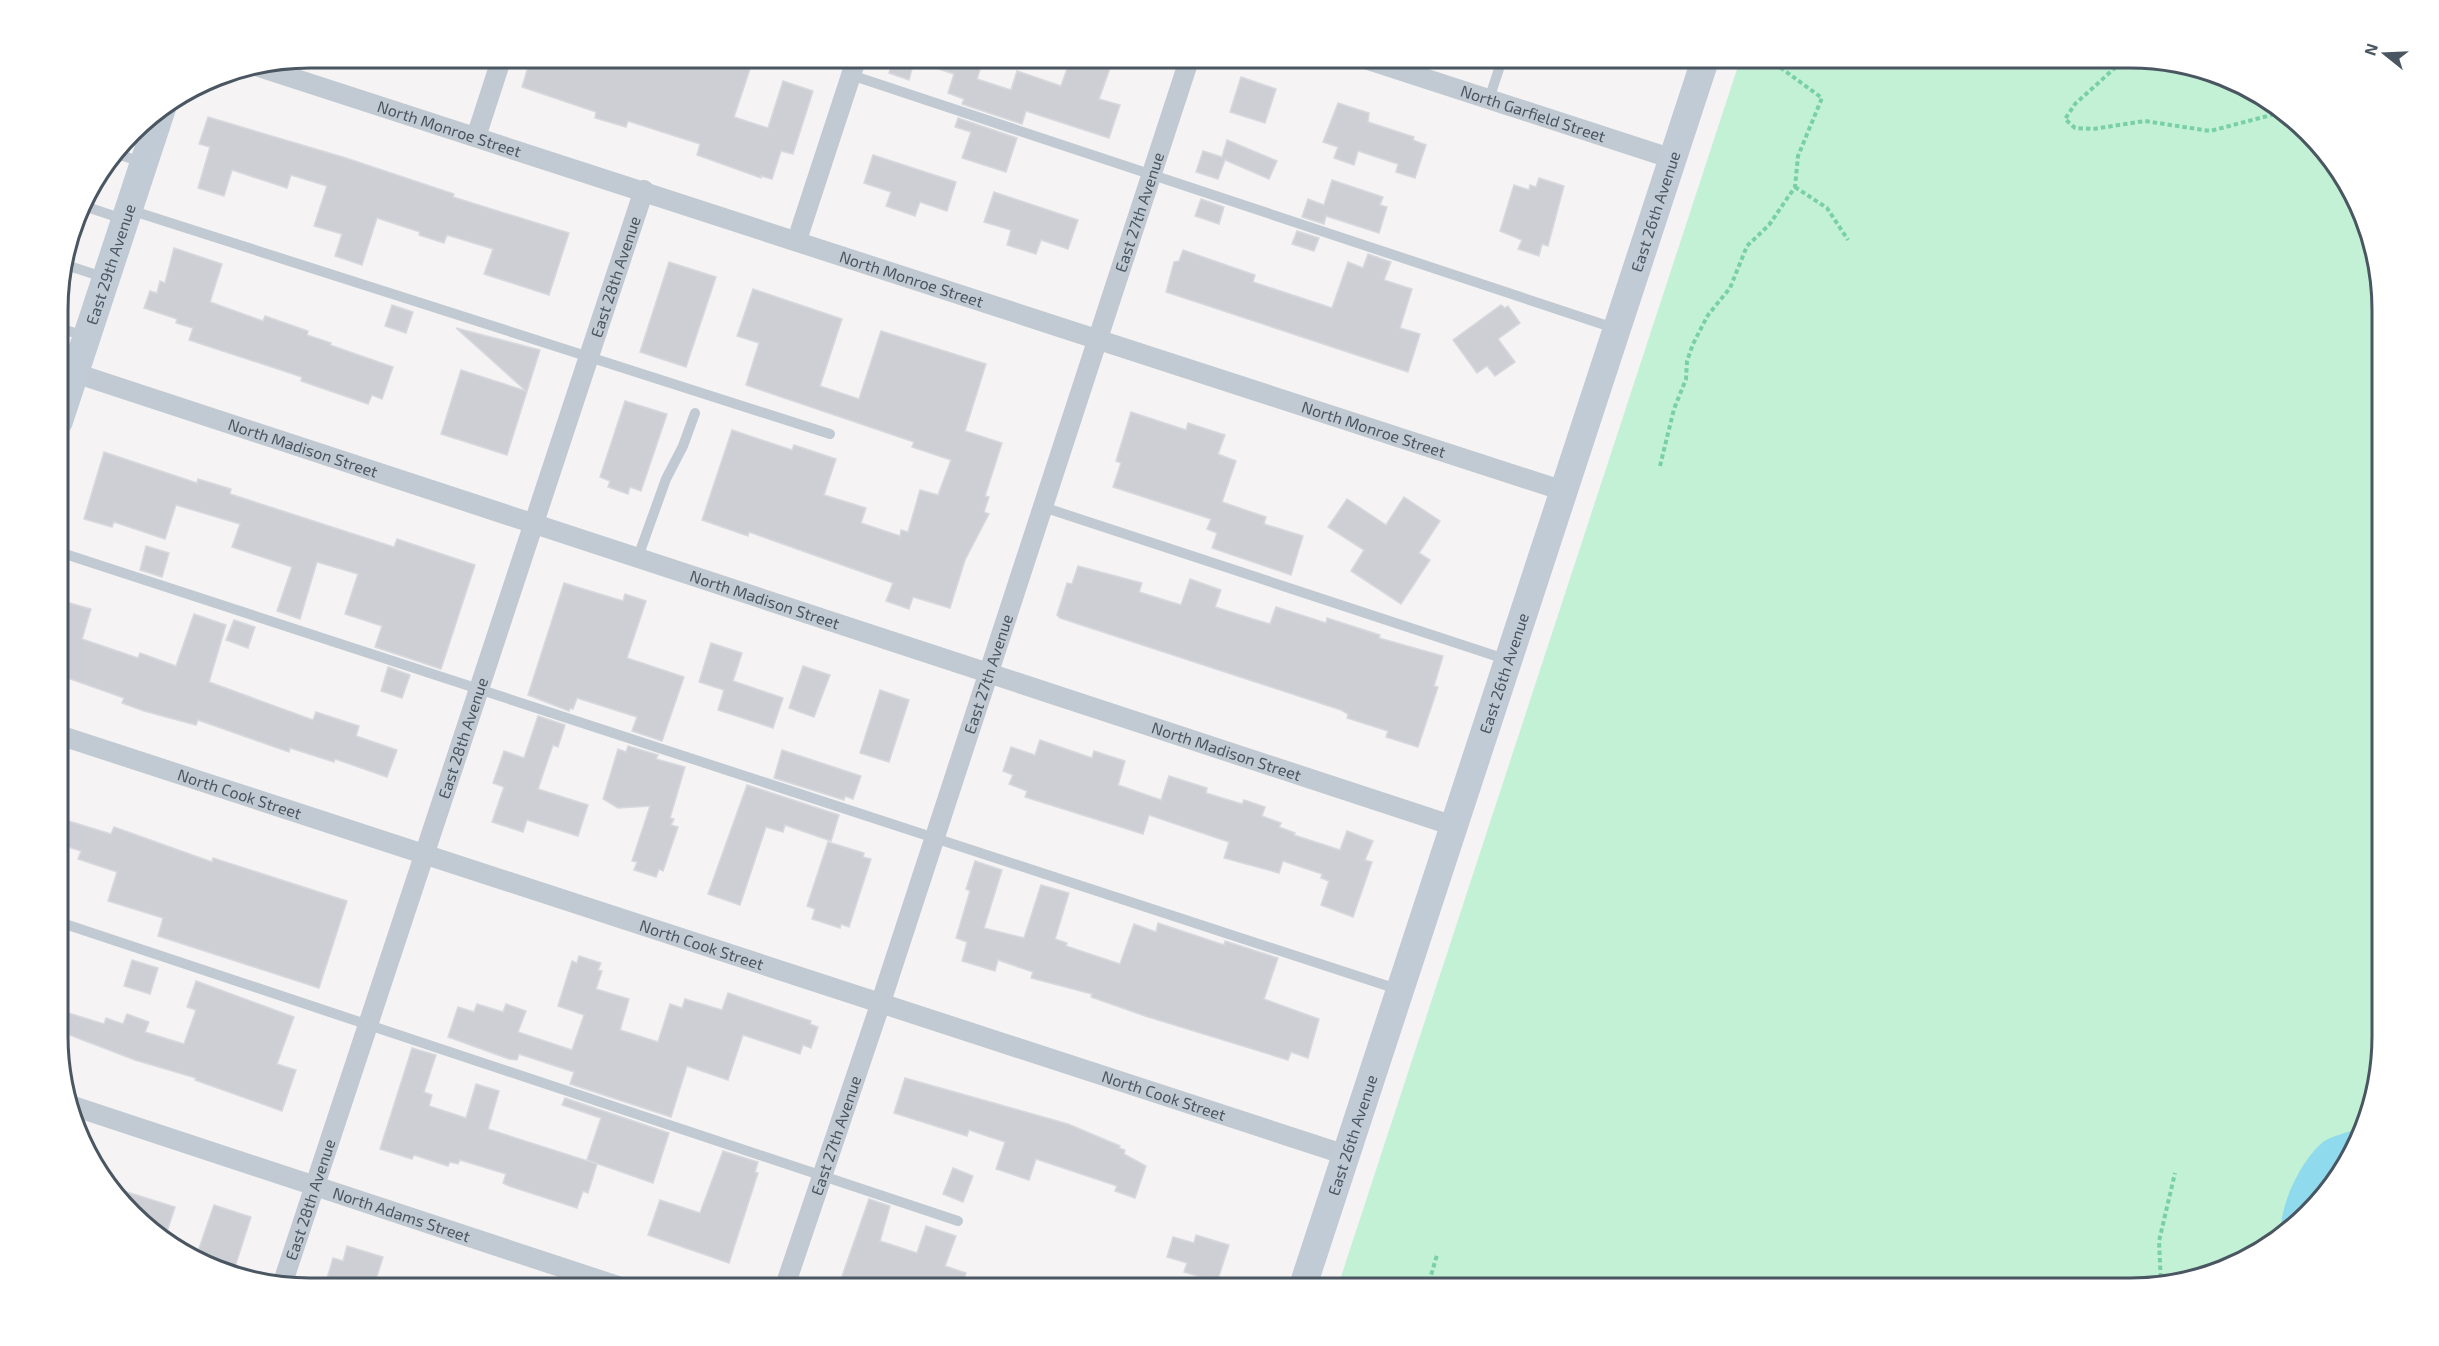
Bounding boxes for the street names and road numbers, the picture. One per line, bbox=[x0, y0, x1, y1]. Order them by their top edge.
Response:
street label: North Garfield Street bbox=[1458, 81, 1608, 145]
street label: North Monroe Street bbox=[375, 96, 524, 161]
street label: East 26th Avenue bbox=[1626, 148, 1684, 274]
street label: East 27th Avenue bbox=[1110, 150, 1167, 274]
street label: East 29th Avenue bbox=[81, 201, 139, 327]
street label: East 28th Avenue bbox=[586, 213, 644, 340]
street label: North Monroe Street bbox=[837, 246, 986, 311]
street label: North Monroe Street bbox=[1299, 396, 1448, 461]
street label: North Madison Street bbox=[226, 414, 380, 481]
street label: North Madison Street bbox=[688, 566, 842, 633]
street label: East 26th Avenue bbox=[1475, 610, 1532, 736]
street label: East 27th Avenue bbox=[959, 612, 1016, 736]
street label: East 28th Avenue bbox=[433, 675, 491, 801]
street label: North Madison Street bbox=[1149, 717, 1304, 784]
street label: North Cook Street bbox=[175, 764, 304, 823]
street label: North Cook Street bbox=[637, 915, 766, 973]
street label: North Cook Street bbox=[1099, 1066, 1228, 1124]
street label: East 26th Avenue bbox=[1323, 1072, 1381, 1198]
street label: East 27th Avenue bbox=[806, 1073, 864, 1198]
street label: East 28th Avenue bbox=[281, 1136, 339, 1262]
street label: North Adams Street bbox=[331, 1183, 473, 1246]

